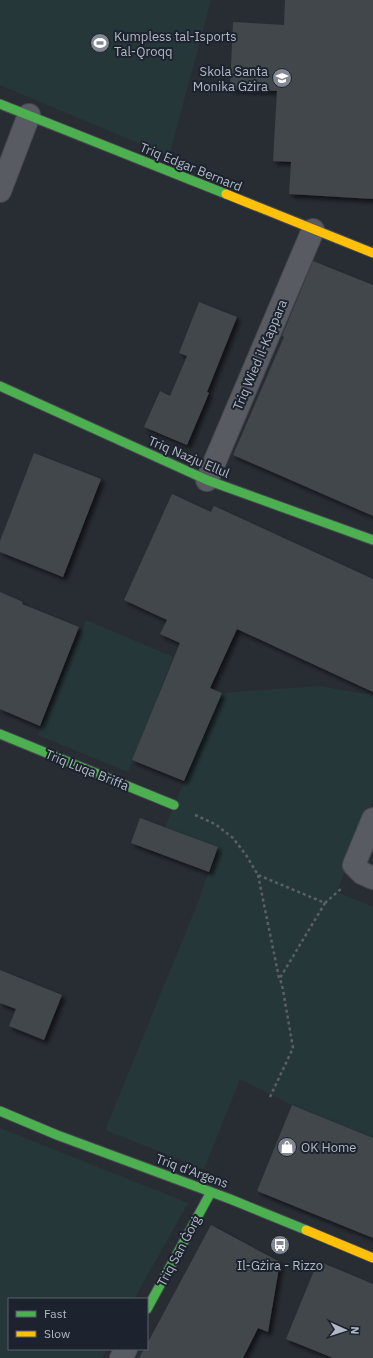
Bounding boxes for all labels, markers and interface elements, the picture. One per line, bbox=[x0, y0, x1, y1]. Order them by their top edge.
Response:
place label: Kumpless tal-Isports Tal-Qroqq bbox=[114, 28, 237, 60]
sports icon: Kumpless tal-Isports Tal-Qroqq bbox=[89, 32, 111, 54]
place label: Skola Santa Monika Gżira bbox=[193, 63, 268, 95]
school or university icon: Skola Santa Monika Gżira bbox=[271, 67, 293, 89]
street label: Triq Edgar Bernard bbox=[137, 139, 245, 195]
street label: Triq Wied il-Kappara bbox=[229, 297, 291, 413]
street label: Triq Nazju Ellul bbox=[146, 432, 233, 482]
street label: Triq Luqa Briffa bbox=[43, 746, 131, 795]
shop icon: OK Home bbox=[276, 1136, 298, 1158]
place label: OK Home bbox=[301, 1139, 356, 1156]
street label: Triq d'Argens bbox=[153, 1150, 231, 1192]
street label: Triq San Ġorġ bbox=[153, 1212, 205, 1289]
bus stop icon: Il-Gżira - Rizzo bbox=[269, 1234, 291, 1256]
place label: Il-Gżira - Rizzo bbox=[237, 1257, 323, 1274]
legend bbox=[8, 1298, 148, 1350]
text: Fast bbox=[44, 1306, 67, 1321]
north arrow bbox=[325, 1310, 365, 1350]
text: Slow bbox=[44, 1326, 70, 1341]
text: N bbox=[348, 1326, 362, 1335]

